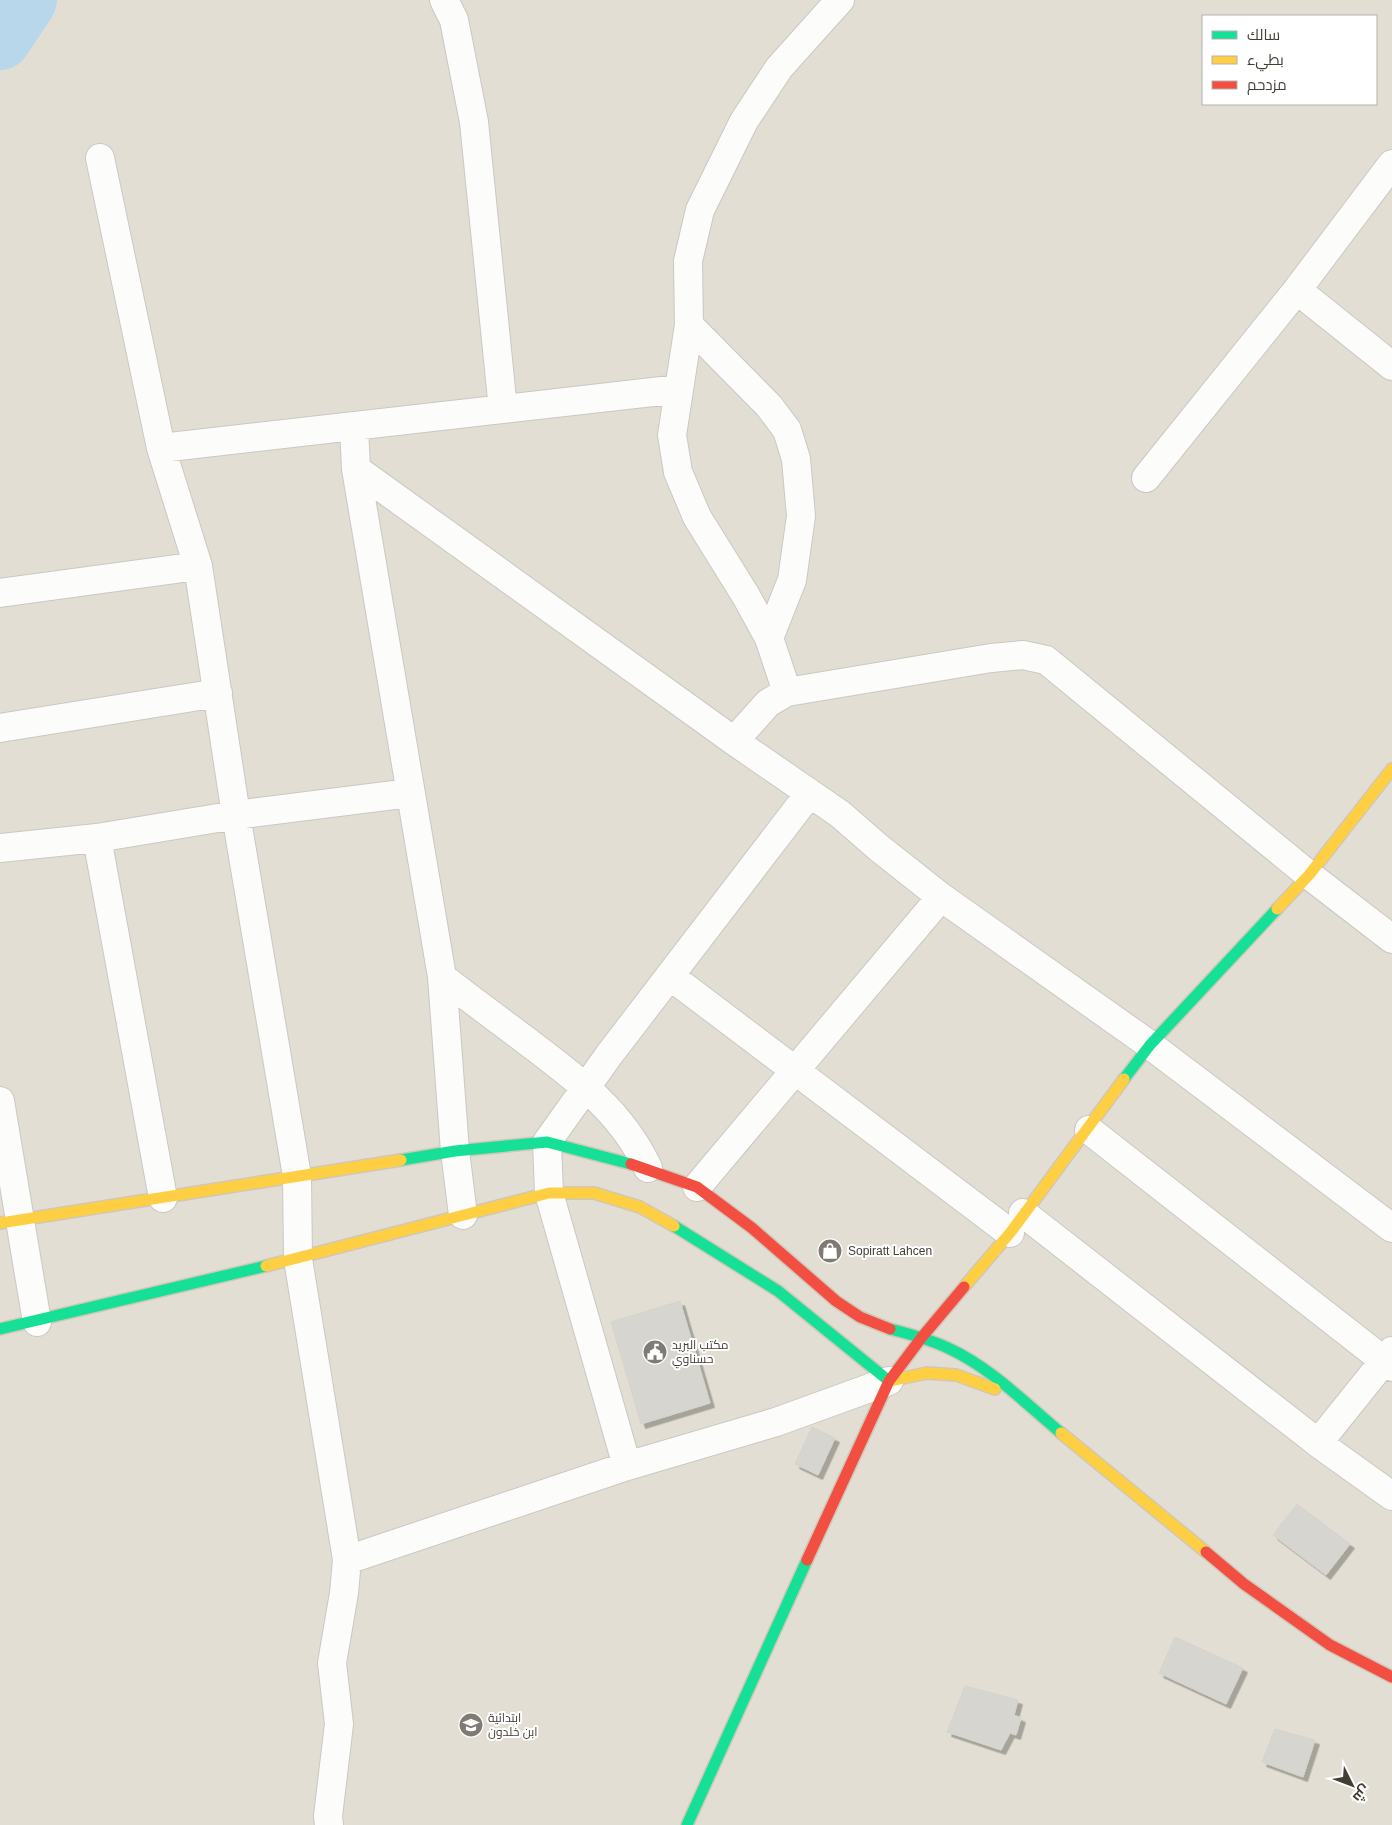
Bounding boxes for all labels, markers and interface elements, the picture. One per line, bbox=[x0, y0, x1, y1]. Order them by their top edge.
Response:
legend bbox=[1202, 15, 1377, 105]
text: سالك bbox=[1247, 26, 1280, 43]
text: بطيء bbox=[1247, 51, 1284, 72]
text: مزدحم bbox=[1247, 76, 1287, 95]
shop icon: Sopiratt Lahcen bbox=[817, 1238, 843, 1264]
place label: Sopiratt Lahcen bbox=[848, 1244, 932, 1258]
place label: مكتب البريد حسناوي bbox=[672, 1338, 729, 1369]
public building icon: مكتب البريد حسناوي bbox=[642, 1339, 668, 1365]
place label: ابتدائية ابن خلدون bbox=[488, 1711, 537, 1739]
school or university icon: ابتدائية ابن خلدون bbox=[458, 1712, 484, 1738]
north arrow bbox=[1327, 1760, 1377, 1810]
text: ش bbox=[1349, 1781, 1374, 1806]

